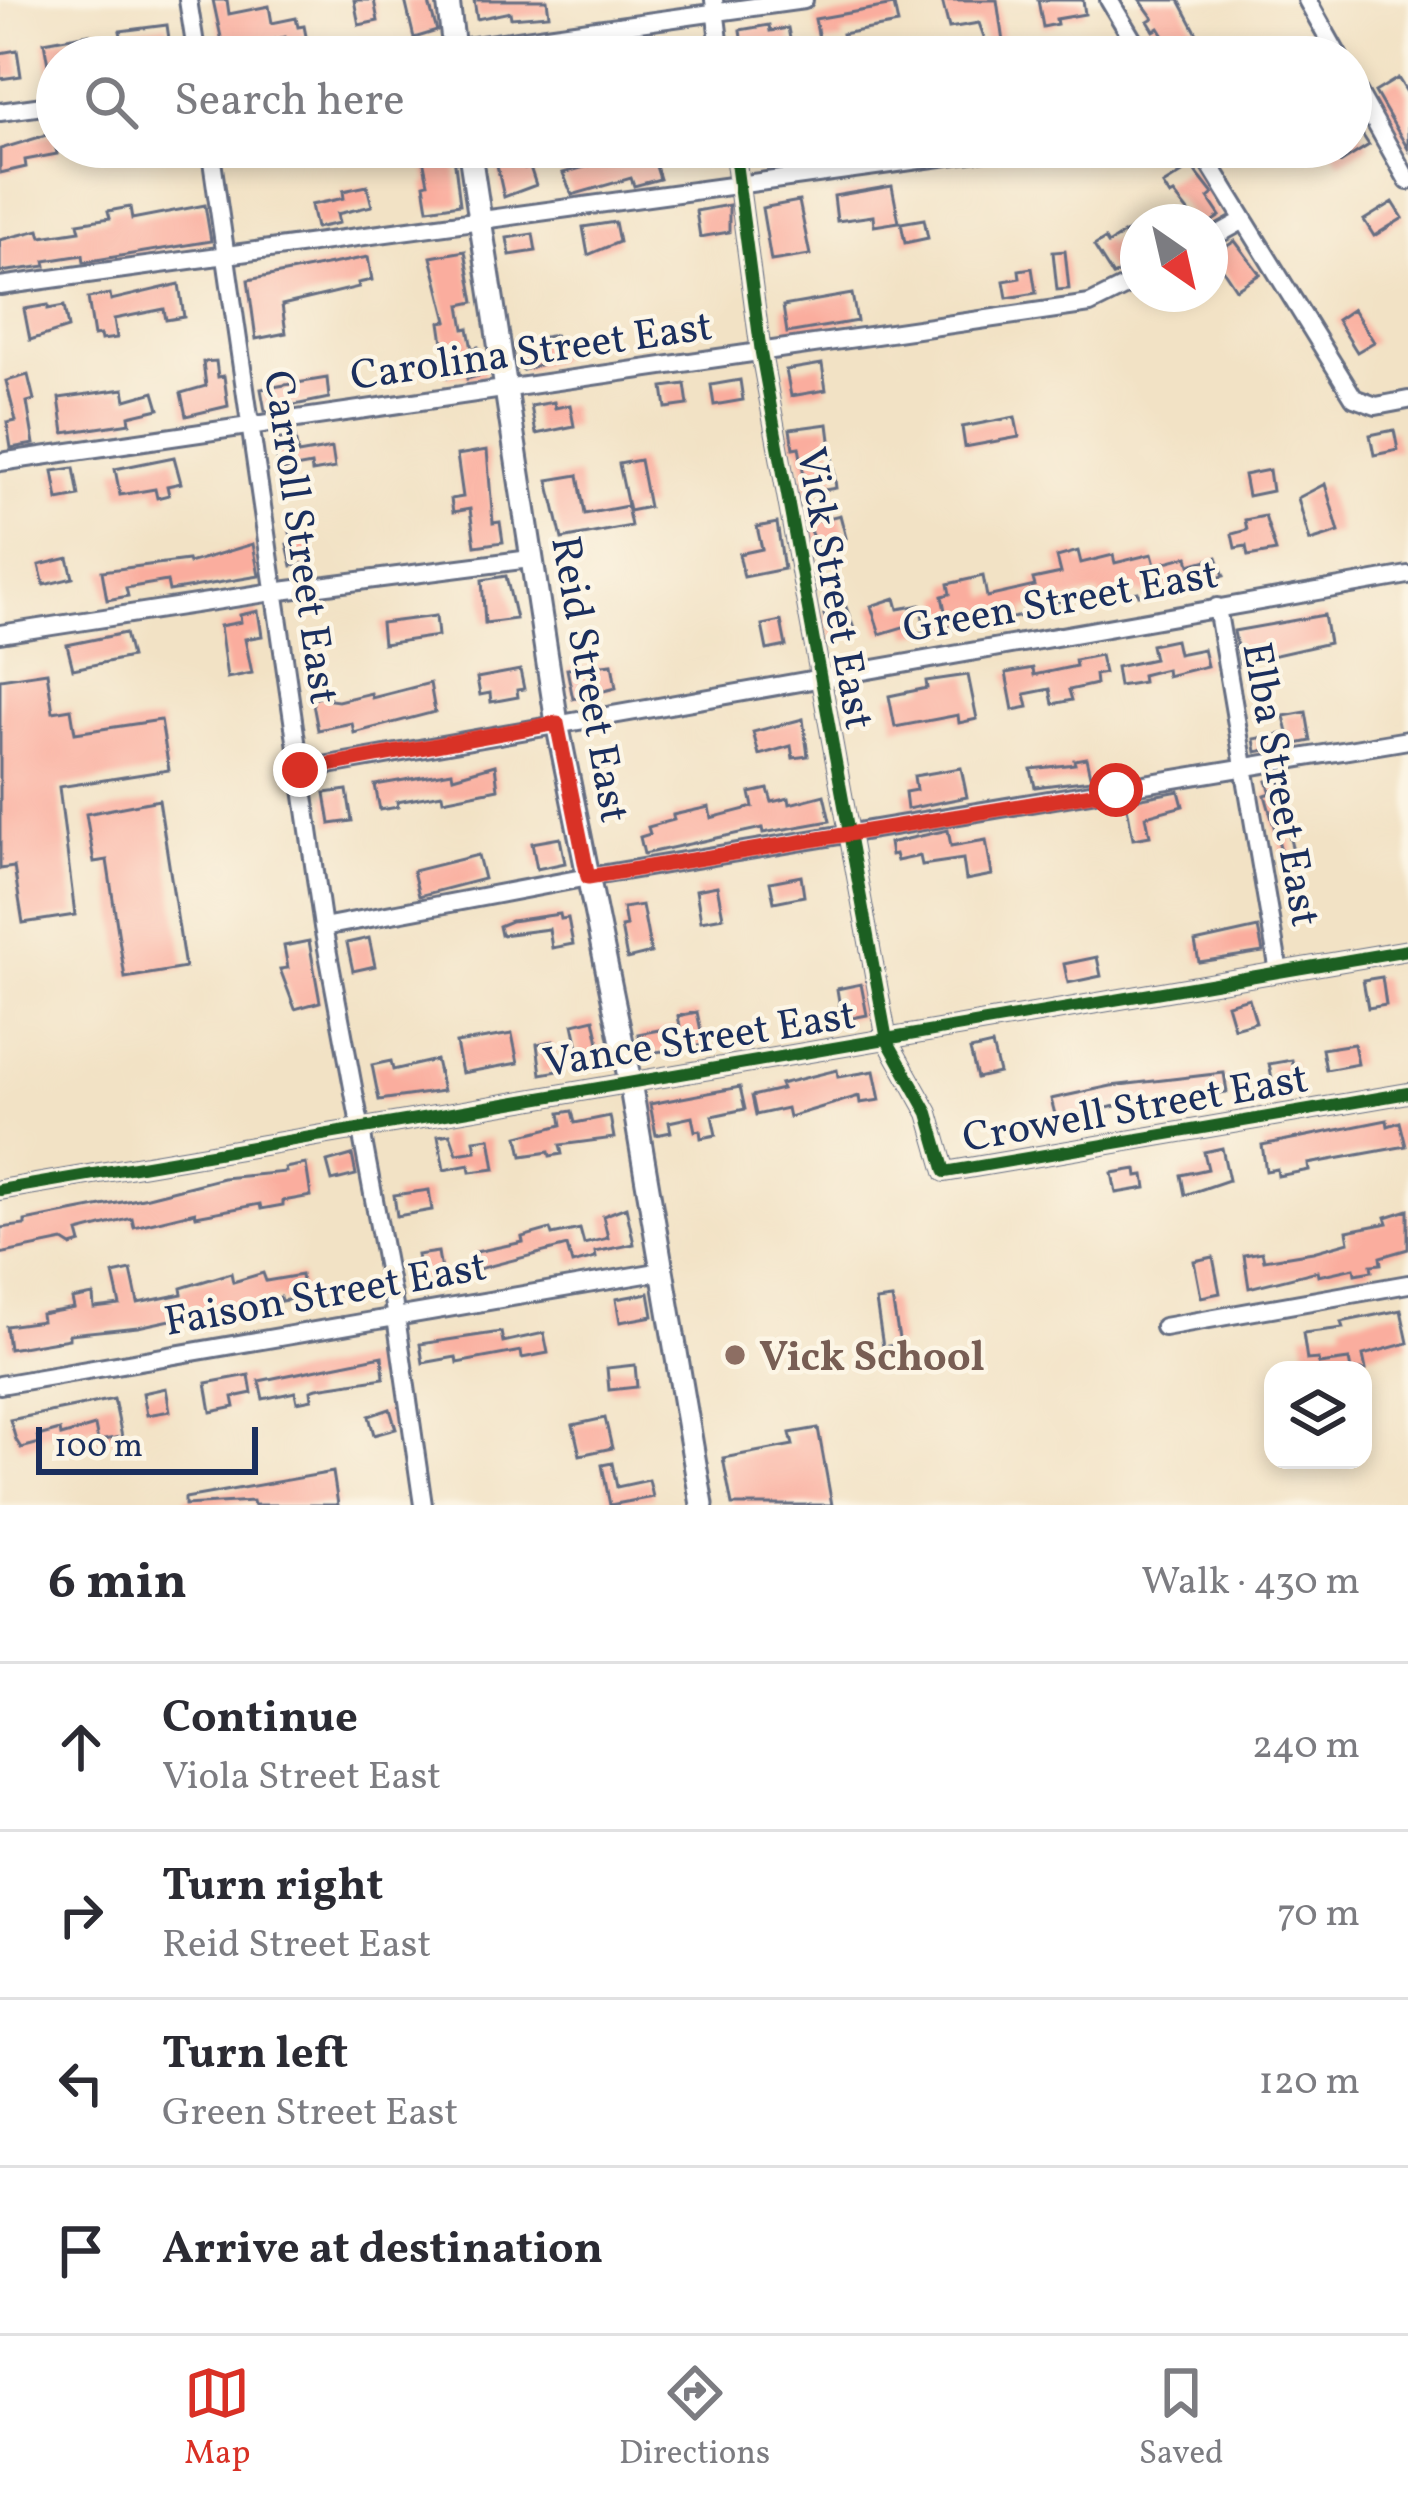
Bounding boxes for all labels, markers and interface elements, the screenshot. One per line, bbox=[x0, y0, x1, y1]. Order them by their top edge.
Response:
search box bbox=[36, 36, 1372, 168]
icon: search bbox=[78, 69, 144, 135]
text: Search here bbox=[174, 71, 405, 134]
north arrow bbox=[1120, 204, 1228, 312]
street label: Carolina Street East bbox=[347, 299, 716, 408]
street label: Carroll Street East bbox=[246, 367, 351, 708]
street label: Vick Street East bbox=[779, 443, 886, 735]
street label: Reid Street East bbox=[533, 532, 642, 828]
street label: Green Street East bbox=[899, 547, 1223, 660]
street label: Elba Street East bbox=[1225, 638, 1333, 931]
route end bbox=[273, 743, 327, 797]
route start bbox=[1089, 763, 1143, 817]
street label: Vance Street East bbox=[539, 988, 860, 1095]
street label: Crowell Street East bbox=[958, 1051, 1313, 1170]
street label: Faison Street East bbox=[160, 1239, 492, 1354]
place label: Vick School bbox=[759, 1330, 985, 1389]
marker: Vick School bbox=[722, 1342, 748, 1368]
map controls bbox=[1264, 1361, 1372, 1469]
button: layers bbox=[1264, 1361, 1372, 1469]
scale bar bbox=[36, 1421, 258, 1474]
text: 100 m bbox=[54, 1425, 143, 1471]
text: 6 min bbox=[48, 1548, 187, 1619]
text: Walk · 430 m bbox=[1141, 1556, 1360, 1610]
text: Continue bbox=[162, 1688, 358, 1751]
icon: ahead bbox=[48, 1714, 114, 1780]
text: 240 m bbox=[1252, 1720, 1360, 1774]
text: Viola Street East bbox=[162, 1751, 441, 1805]
text: Turn right bbox=[162, 1856, 383, 1919]
icon: right bbox=[48, 1882, 114, 1948]
text: 70 m bbox=[1277, 1888, 1360, 1942]
text: Reid Street East bbox=[162, 1919, 431, 1973]
text: Turn left bbox=[162, 2024, 348, 2087]
icon: left bbox=[48, 2050, 114, 2116]
text: 120 m bbox=[1259, 2056, 1360, 2110]
text: Green Street East bbox=[162, 2087, 458, 2141]
icon: arrive bbox=[48, 2218, 114, 2284]
text: Arrive at destination bbox=[162, 2219, 603, 2282]
tab: Map bbox=[184, 2360, 250, 2478]
tab: Directions bbox=[619, 2360, 770, 2478]
tab: Saved bbox=[1139, 2360, 1224, 2478]

